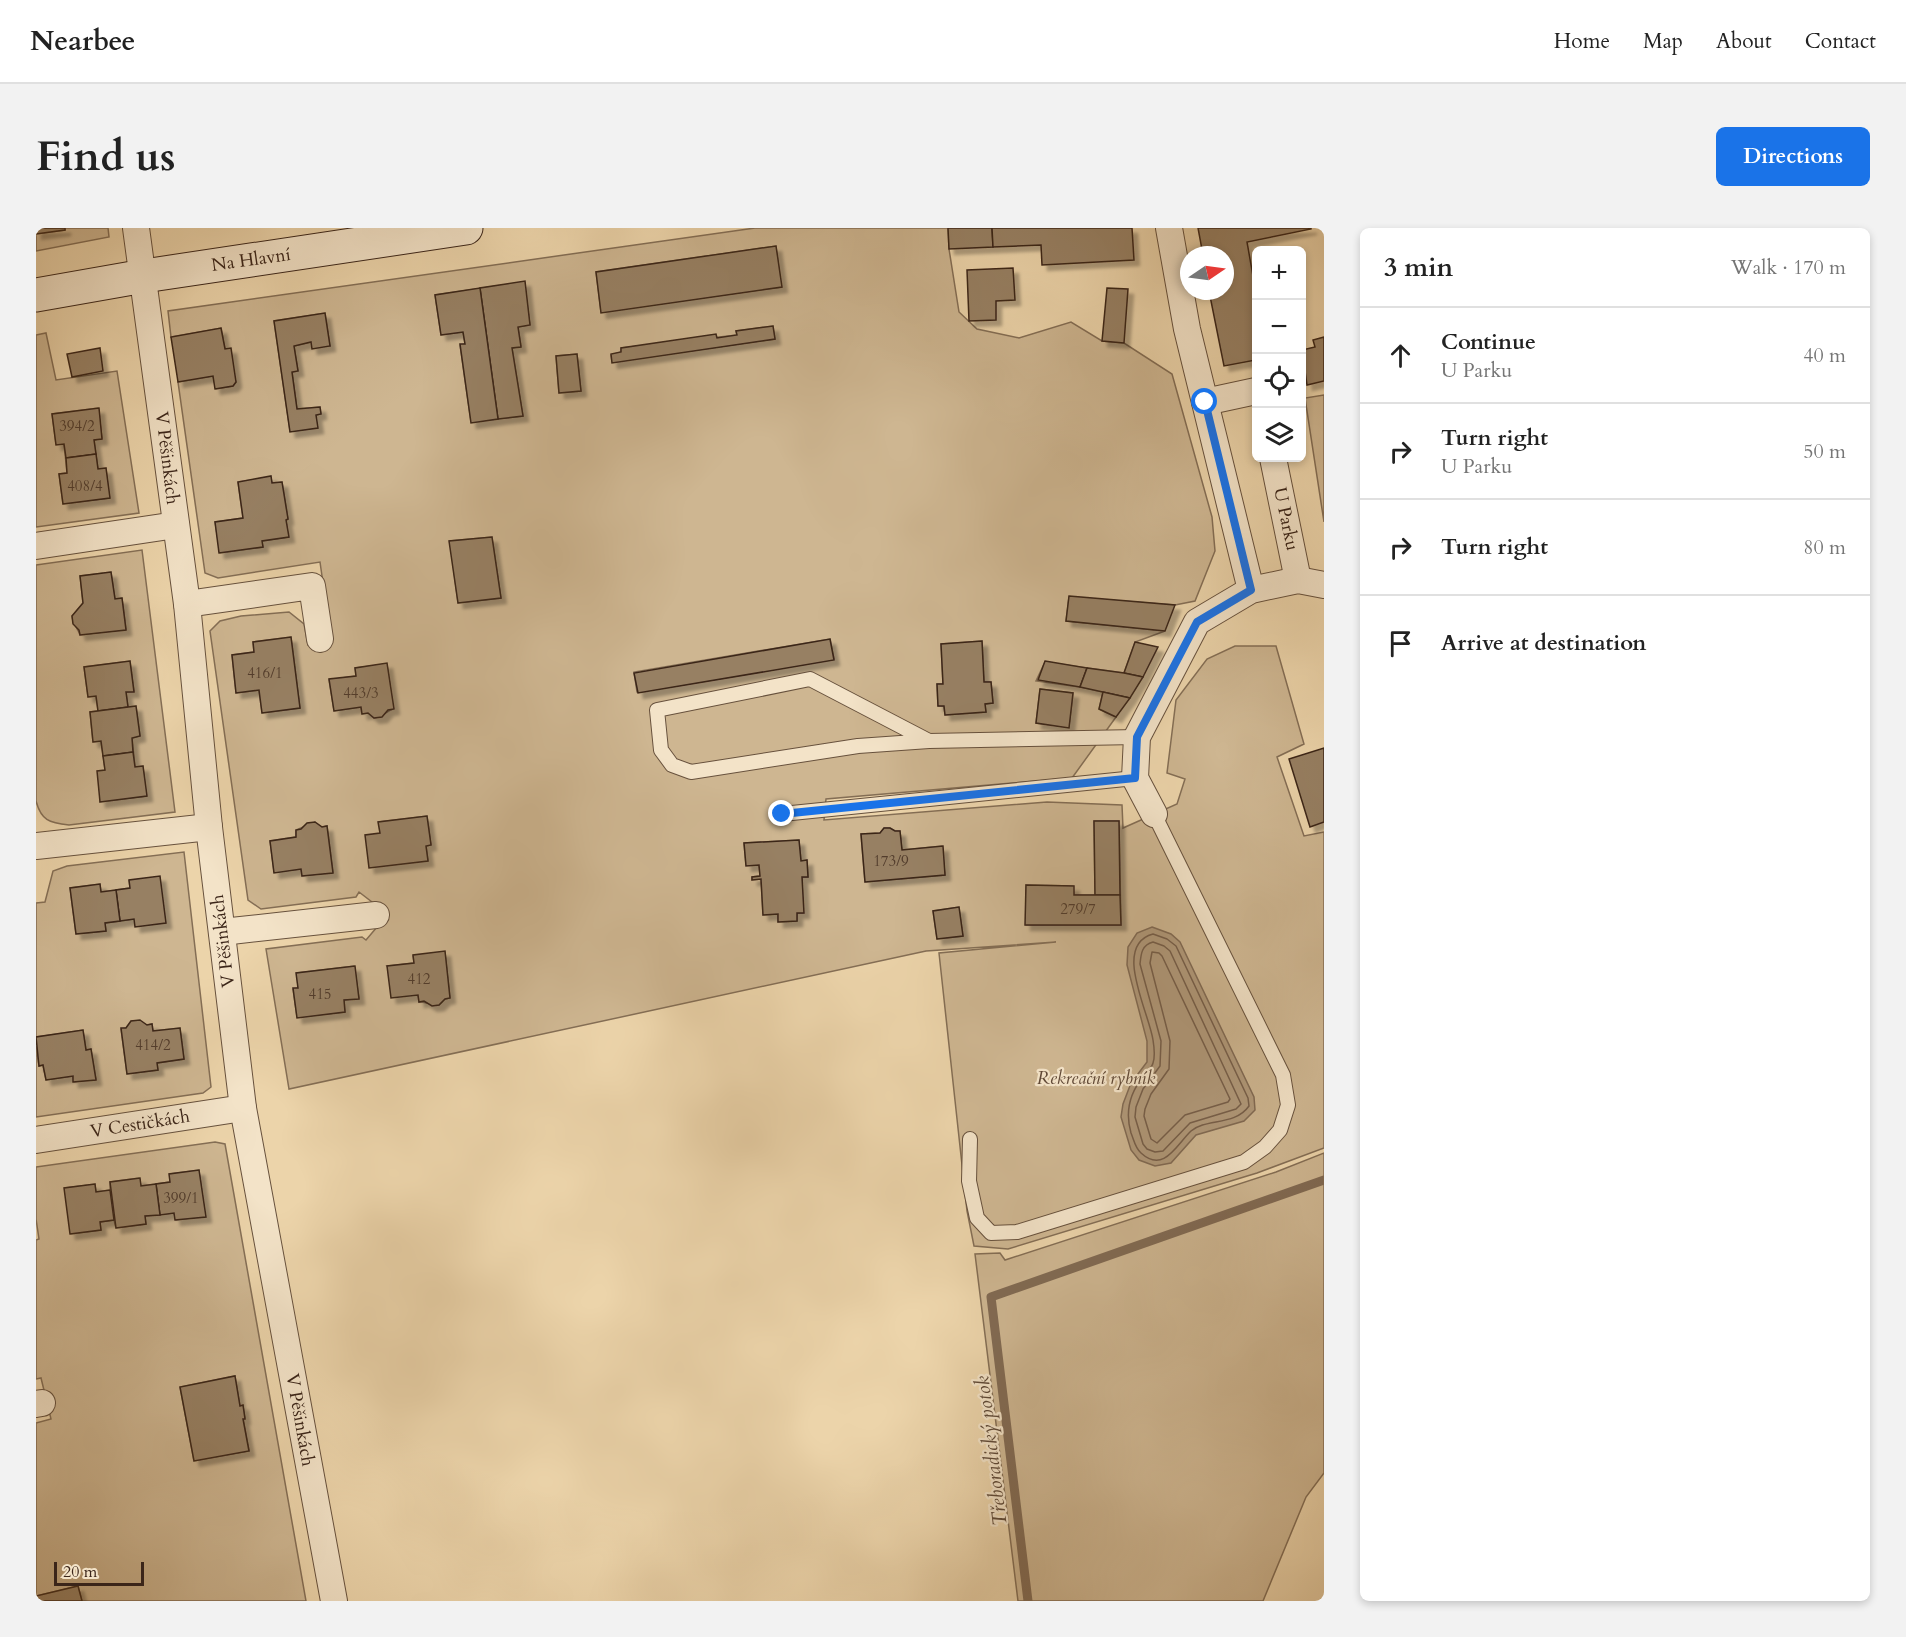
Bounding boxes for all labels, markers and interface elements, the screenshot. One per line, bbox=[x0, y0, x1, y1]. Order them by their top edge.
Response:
text: Nearbee bbox=[30, 22, 135, 60]
text: Home bbox=[1554, 27, 1610, 56]
text: Map bbox=[1643, 27, 1683, 56]
text: About bbox=[1716, 27, 1772, 56]
text: Contact bbox=[1805, 27, 1876, 56]
button: Directions bbox=[1716, 127, 1870, 186]
text: Find us bbox=[36, 128, 176, 185]
street label: Na Hlavní bbox=[210, 242, 292, 278]
north arrow bbox=[1180, 246, 1234, 300]
map controls bbox=[1252, 246, 1306, 462]
button: + bbox=[1252, 246, 1306, 300]
text: 3 min bbox=[1384, 250, 1453, 285]
text: Walk · 170 m bbox=[1731, 254, 1846, 281]
button: − bbox=[1252, 300, 1306, 354]
text: Continue bbox=[1441, 327, 1536, 357]
icon: ahead bbox=[1384, 339, 1417, 372]
text: 40 m bbox=[1803, 342, 1846, 369]
button: locate bbox=[1252, 354, 1306, 408]
text: U Parku bbox=[1441, 357, 1512, 384]
route start bbox=[1191, 388, 1217, 414]
button: layers bbox=[1252, 408, 1306, 462]
street label: V Pěšinkách bbox=[149, 410, 185, 506]
house number: 394/2 bbox=[59, 416, 95, 436]
text: Turn right bbox=[1441, 423, 1548, 453]
icon: right bbox=[1384, 435, 1417, 468]
text: 50 m bbox=[1803, 438, 1846, 465]
text: U Parku bbox=[1441, 453, 1512, 480]
house number: 408/4 bbox=[67, 476, 103, 496]
street label: U Parku bbox=[1267, 485, 1305, 553]
icon: right bbox=[1384, 531, 1417, 564]
text: Turn right bbox=[1441, 532, 1548, 562]
text: 80 m bbox=[1803, 534, 1846, 561]
icon: arrive bbox=[1384, 627, 1417, 660]
text: Arrive at destination bbox=[1441, 628, 1646, 658]
house number: 416/1 bbox=[247, 663, 283, 683]
house number: 443/3 bbox=[343, 683, 379, 703]
route end bbox=[768, 800, 794, 826]
house number: 173/9 bbox=[873, 851, 909, 871]
street label: V Pěšinkách bbox=[205, 893, 241, 989]
house number: 279/7 bbox=[1060, 899, 1096, 919]
house number: 412 bbox=[407, 969, 431, 989]
house number: 415 bbox=[308, 984, 332, 1004]
house number: 414/2 bbox=[135, 1035, 171, 1055]
park label: Rekreační rybník bbox=[1037, 1066, 1155, 1091]
street label: V Cestičkách bbox=[88, 1104, 192, 1144]
house number: 399/1 bbox=[163, 1188, 199, 1208]
street label: V Pěšinkách bbox=[280, 1372, 320, 1468]
water label: Třeboradický potok bbox=[968, 1374, 1014, 1528]
scale bar bbox=[54, 1559, 144, 1586]
text: 20 m bbox=[63, 1561, 97, 1583]

